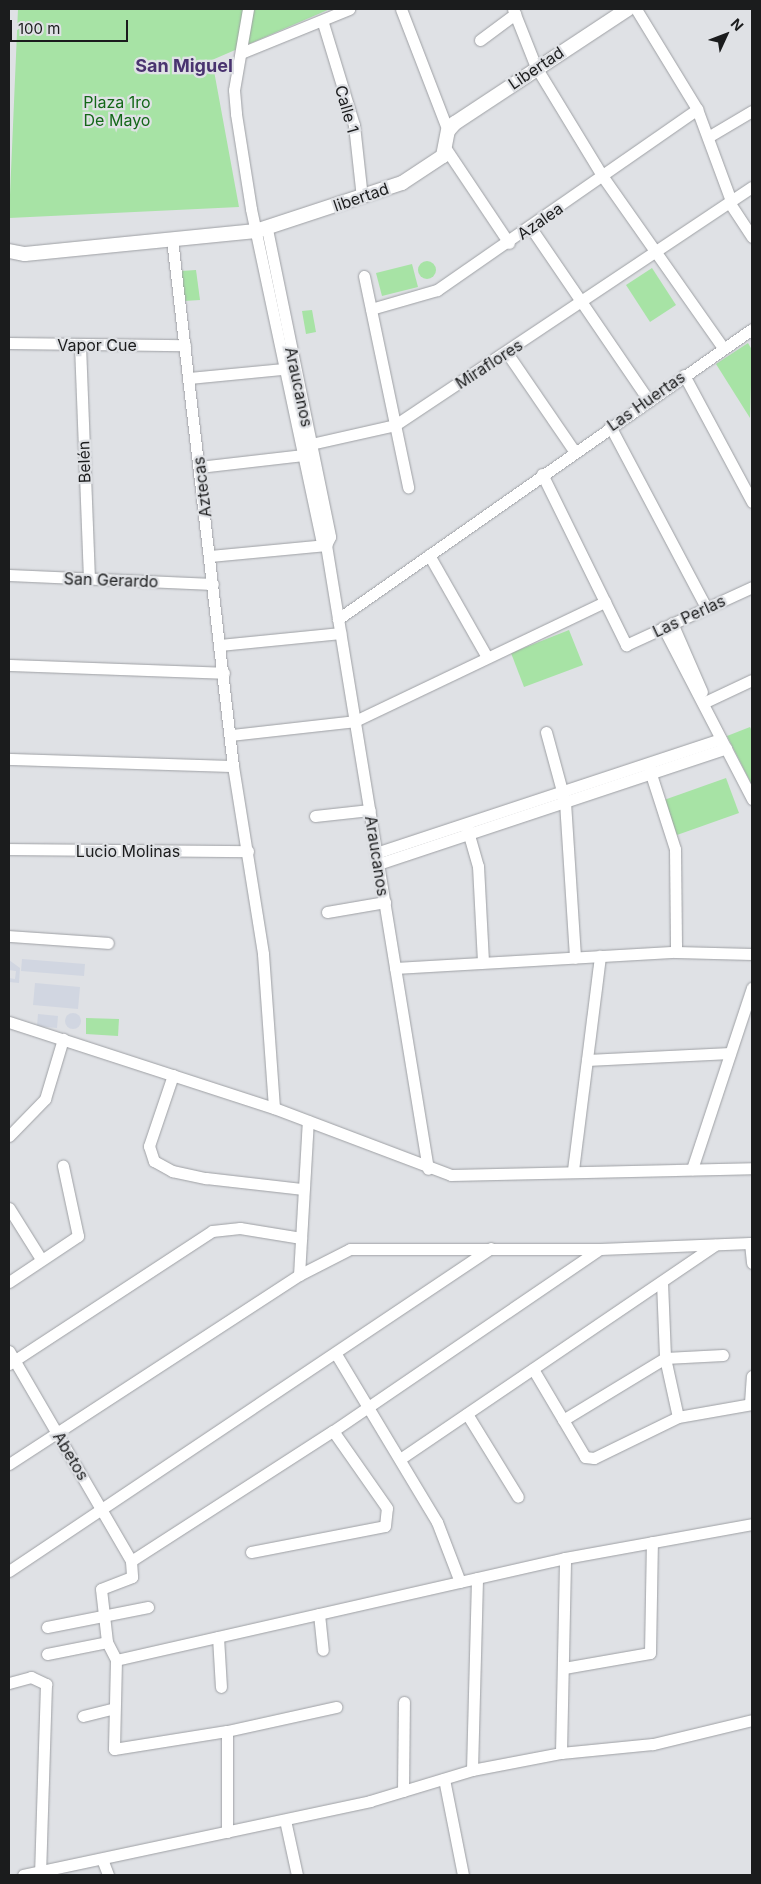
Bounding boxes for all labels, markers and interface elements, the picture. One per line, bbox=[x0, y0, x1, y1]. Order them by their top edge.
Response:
scale bar bbox=[12, 10, 130, 42]
north arrow bbox=[701, 10, 751, 60]
text: N bbox=[727, 15, 747, 34]
text: 100 m bbox=[18, 19, 60, 38]
street label: Libertad bbox=[505, 43, 567, 93]
district label: San Miguel bbox=[135, 55, 233, 77]
street label: Calle 1 bbox=[331, 83, 363, 135]
park label: Plaza 1ro De Mayo bbox=[83, 92, 151, 130]
street label: libertad bbox=[331, 179, 391, 215]
street label: Azalea bbox=[514, 198, 566, 244]
street label: Vapor Cue bbox=[57, 335, 137, 355]
street label: Miraflores bbox=[452, 335, 526, 393]
street label: Araucanos bbox=[281, 345, 317, 429]
street label: Las Huertas bbox=[603, 367, 689, 435]
street label: Belén bbox=[74, 440, 94, 484]
street label: Aztecas bbox=[189, 456, 215, 518]
street label: San Gerardo bbox=[63, 569, 159, 591]
street label: Las Perlas bbox=[650, 591, 728, 641]
street label: Araucanos bbox=[361, 814, 393, 898]
street label: Lucio Molinas bbox=[76, 841, 180, 861]
street label: Abetos bbox=[49, 1428, 93, 1484]

